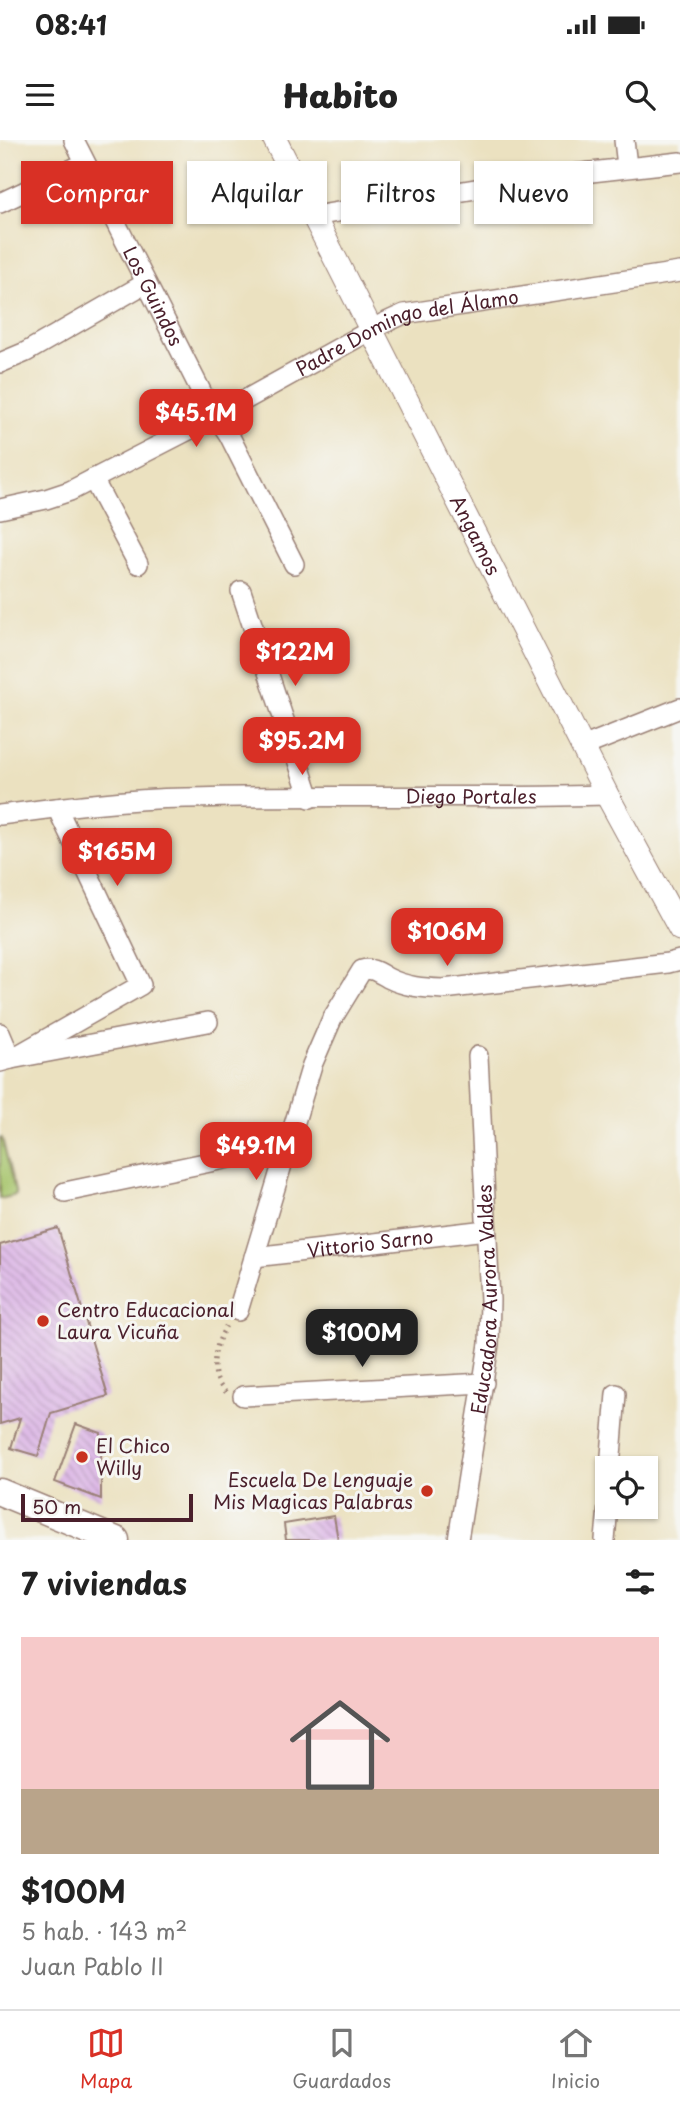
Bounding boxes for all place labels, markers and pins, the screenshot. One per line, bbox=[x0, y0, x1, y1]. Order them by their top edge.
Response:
pin: $45.1M bbox=[139, 390, 253, 449]
pin: $122M bbox=[246, 629, 344, 688]
pin: $95.2M bbox=[245, 718, 359, 777]
pin: $165M bbox=[68, 828, 166, 888]
pin: $106M bbox=[398, 908, 496, 968]
pin: $49.1M bbox=[199, 1122, 313, 1182]
place label: Centro Educacional Laura Vicuña bbox=[57, 1295, 235, 1345]
pin: $100M bbox=[313, 1310, 411, 1369]
marker: Centro Educacional Laura Vicuña bbox=[35, 1313, 51, 1329]
place label: El Chico Willy bbox=[96, 1431, 170, 1481]
marker: El Chico Willy bbox=[74, 1449, 90, 1465]
place label: Escuela De Lenguaje Mis Magicas Palabras bbox=[213, 1465, 413, 1515]
marker: Escuela De Lenguaje Mis Magicas Palabras bbox=[419, 1483, 435, 1499]

